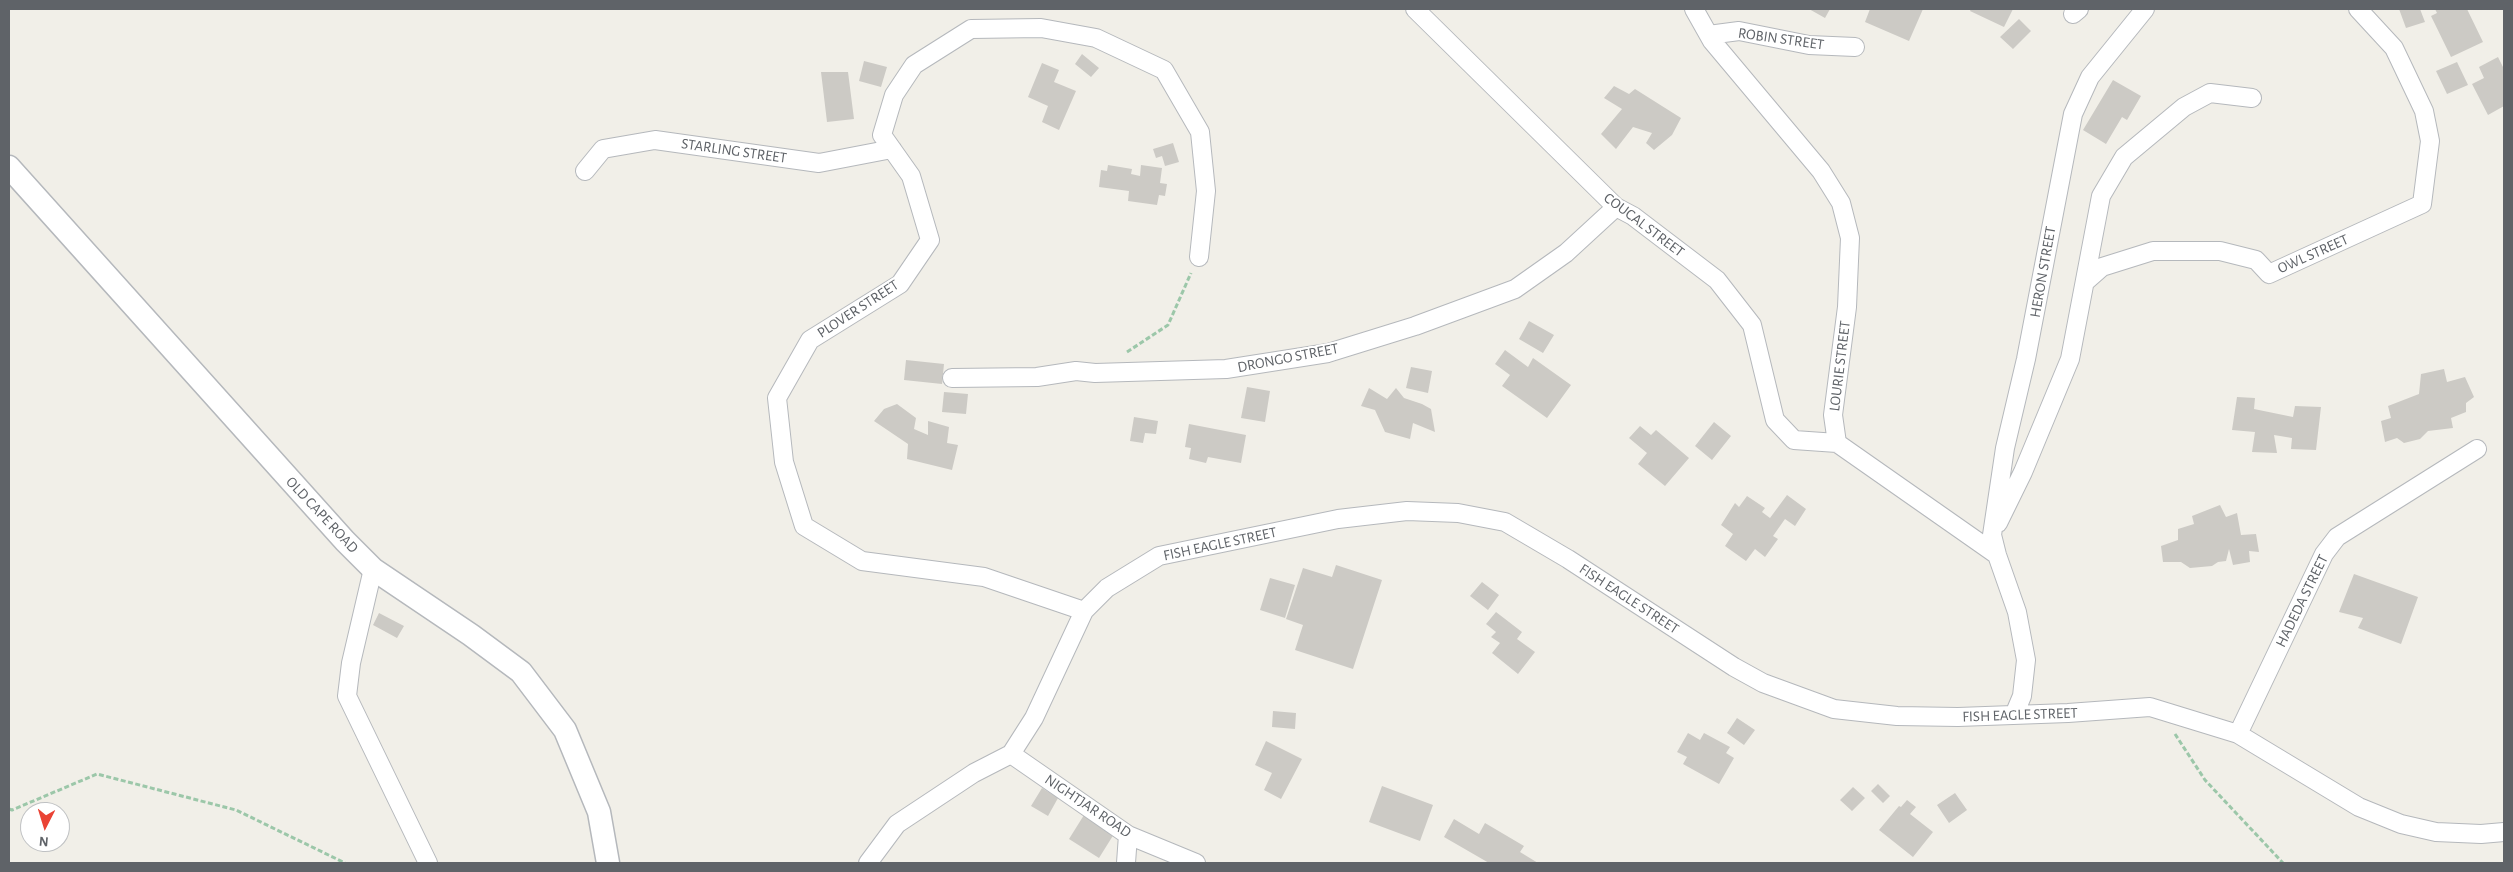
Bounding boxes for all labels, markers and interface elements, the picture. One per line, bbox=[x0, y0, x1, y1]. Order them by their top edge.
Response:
street label: ROBIN STREET bbox=[1737, 24, 1825, 54]
street label: STARLING STREET bbox=[680, 135, 788, 167]
street label: COUCAL STREET bbox=[1600, 189, 1688, 261]
street label: HERON STREET bbox=[2026, 225, 2060, 319]
street label: OWL STREET bbox=[2275, 230, 2351, 278]
street label: PLOVER STREET bbox=[814, 276, 902, 342]
street label: LOURIE STREET bbox=[1826, 320, 1854, 412]
street label: DRONGO STREET bbox=[1236, 339, 1340, 377]
street label: OLD CAPE ROAD bbox=[282, 473, 362, 557]
street label: FISH EAGLE STREET bbox=[1162, 523, 1278, 565]
street label: HADEDA STREET bbox=[2272, 552, 2332, 650]
street label: FISH EAGLE STREET bbox=[1576, 560, 1682, 638]
street label: FISH EAGLE STREET bbox=[1962, 704, 2078, 726]
street label: NIGHTJAR ROAD bbox=[1041, 770, 1135, 842]
north arrow bbox=[20, 802, 70, 852]
text: N bbox=[38, 834, 49, 848]

